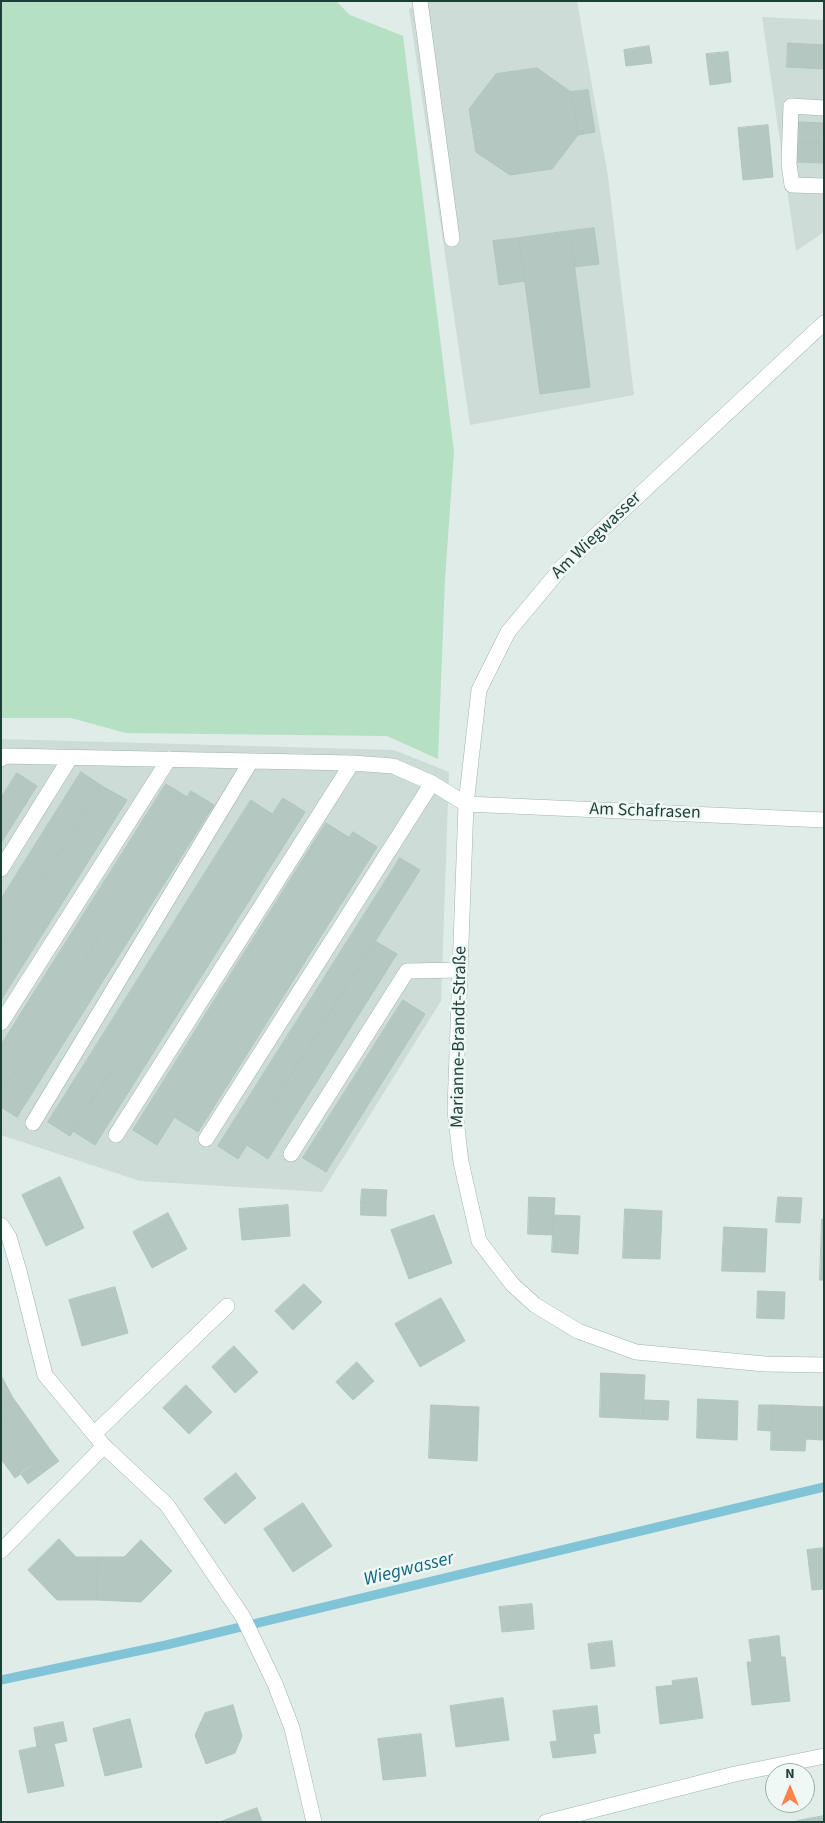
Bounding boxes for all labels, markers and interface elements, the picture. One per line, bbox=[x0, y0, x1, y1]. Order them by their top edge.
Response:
street label: Am Wiegwasser bbox=[548, 488, 646, 584]
street label: Am Schafrasen bbox=[589, 799, 701, 825]
street label: Marianne-Brandt-Straße bbox=[448, 946, 472, 1128]
water label: Wiegwasser bbox=[361, 1548, 457, 1592]
north arrow bbox=[765, 1763, 815, 1813]
text: N bbox=[785, 1764, 795, 1784]

